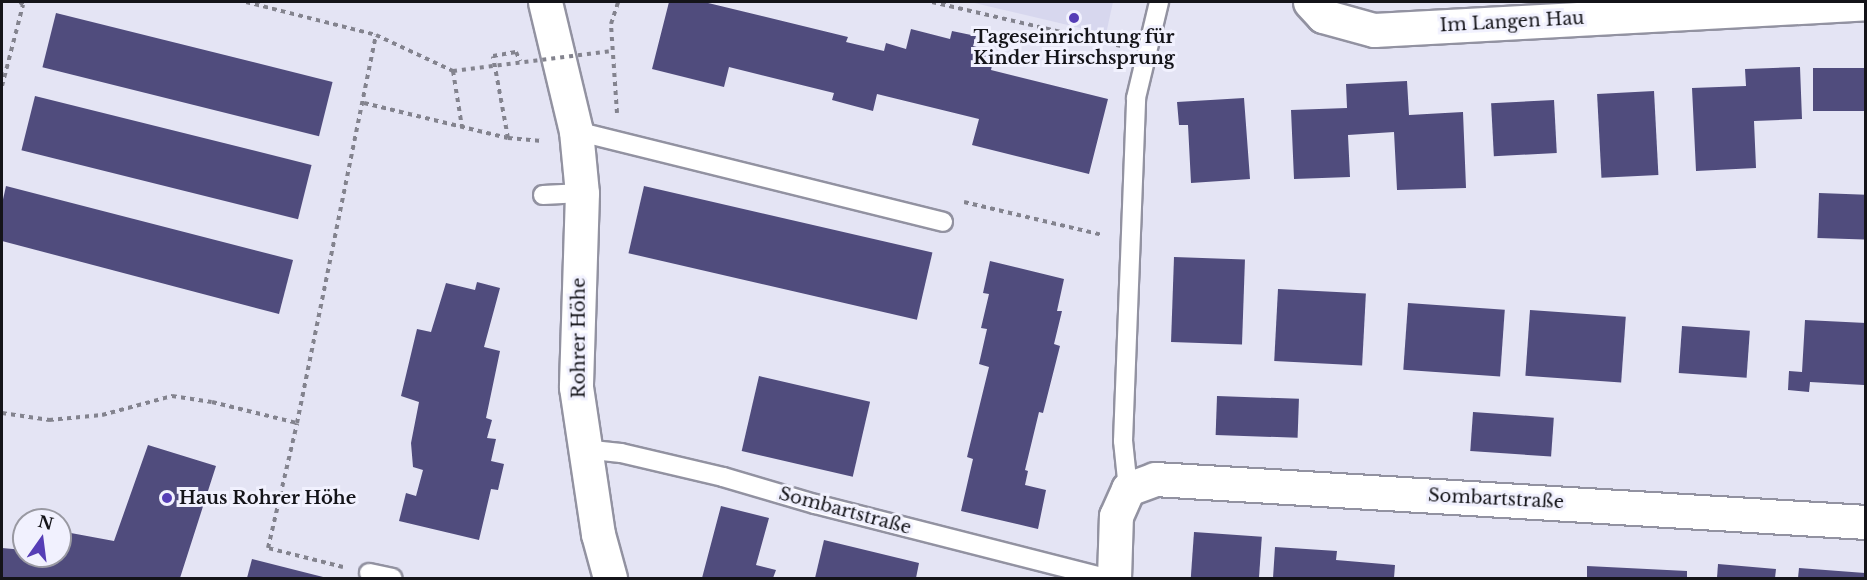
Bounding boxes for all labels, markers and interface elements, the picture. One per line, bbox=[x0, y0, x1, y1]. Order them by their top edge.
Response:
street label: Im Langen Hau bbox=[1439, 7, 1585, 37]
marker: Tageseinrichtung für Kinder Hirschsprung bbox=[1067, 11, 1081, 25]
place label: Tageseinrichtung für Kinder Hirschsprung bbox=[973, 27, 1175, 70]
street label: Rohrer Höhe bbox=[568, 277, 590, 399]
street label: Sombartstraße bbox=[777, 483, 913, 539]
street label: Sombartstraße bbox=[1428, 485, 1564, 513]
place label: Haus Rohrer Höhe bbox=[179, 487, 357, 509]
marker: Haus Rohrer Höhe bbox=[160, 491, 174, 505]
north arrow bbox=[12, 508, 72, 568]
text: N bbox=[36, 511, 56, 534]

